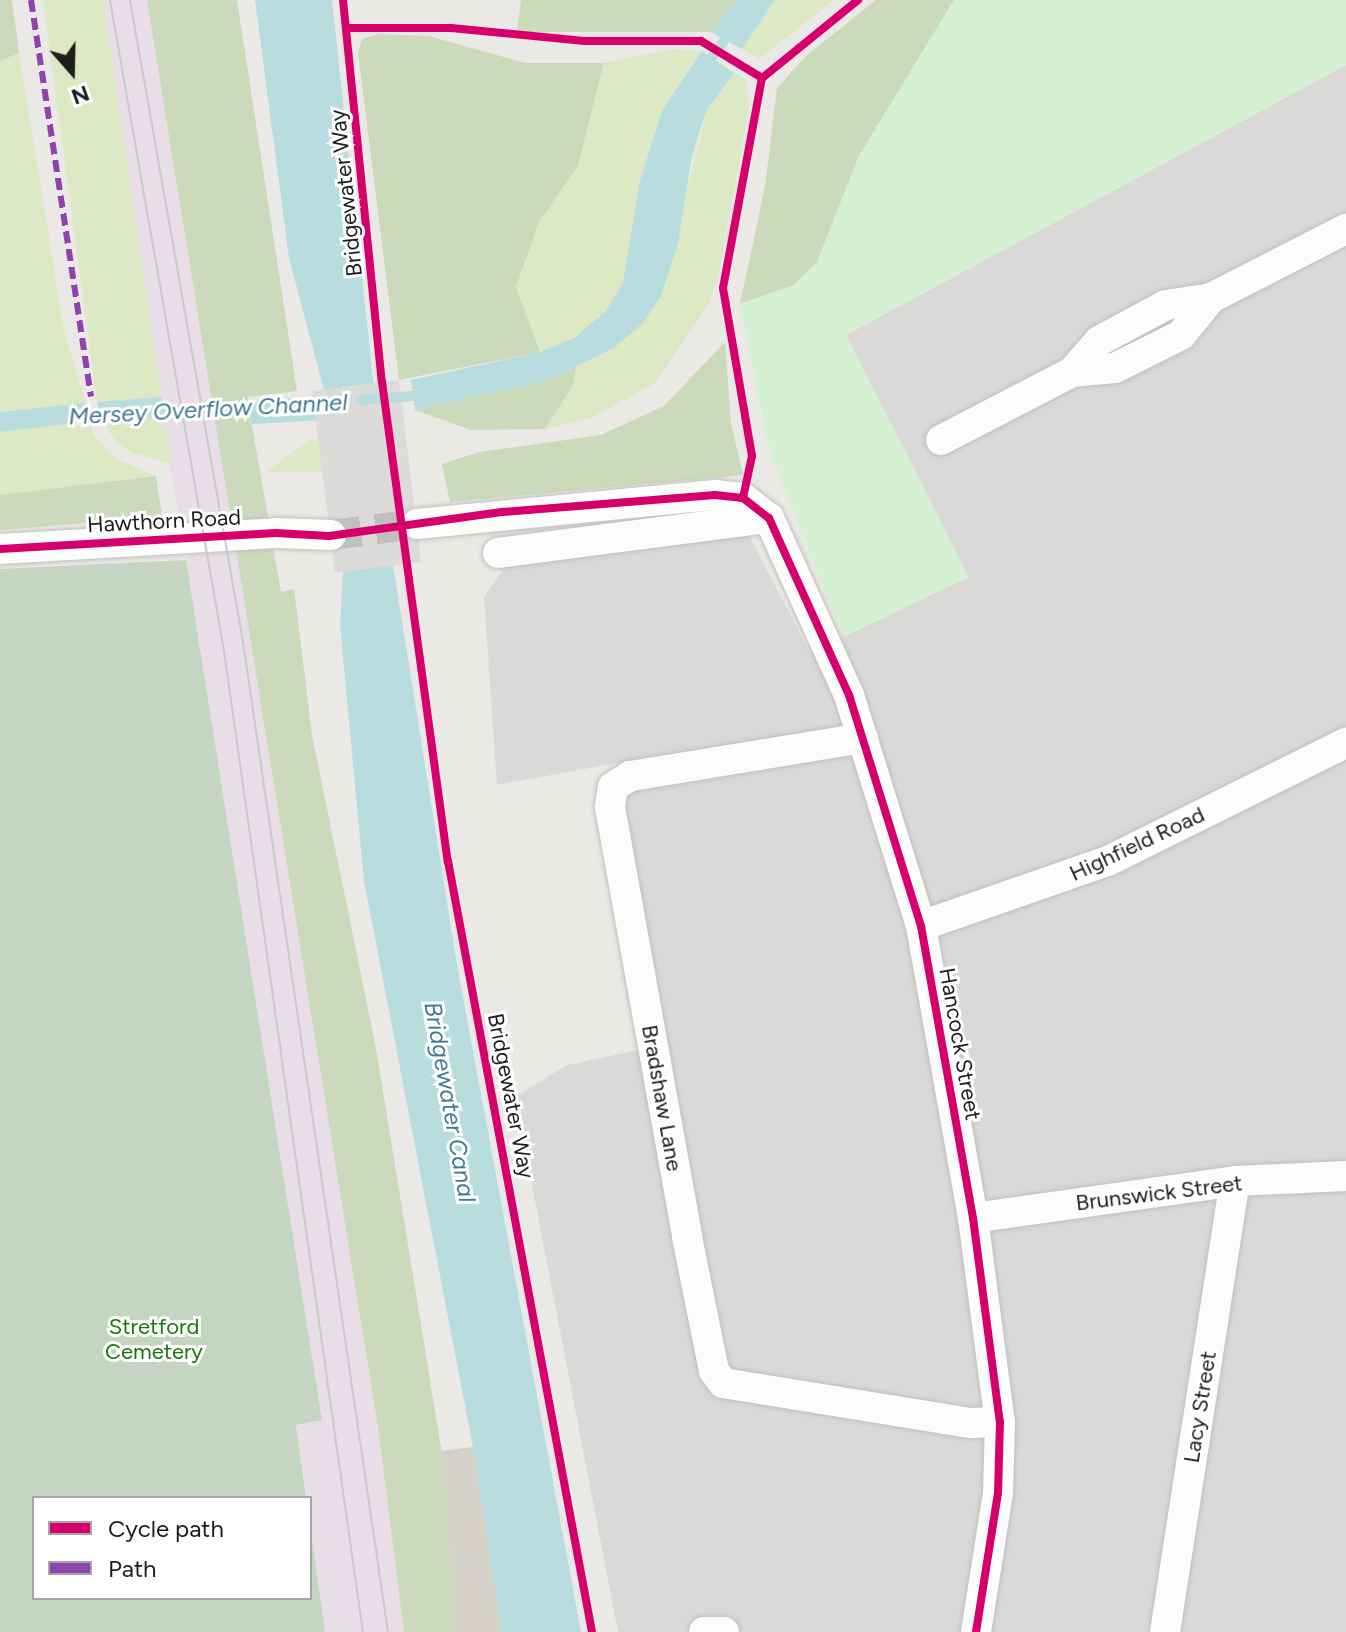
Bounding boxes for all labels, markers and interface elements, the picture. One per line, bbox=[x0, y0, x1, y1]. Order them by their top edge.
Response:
north arrow bbox=[32, 32, 112, 112]
text: N bbox=[68, 79, 93, 111]
street label: Bridgewater Way bbox=[324, 108, 368, 278]
water label: Mersey Overflow Channel bbox=[68, 387, 348, 431]
street label: Hawthorn Road bbox=[86, 504, 242, 538]
street label: Highfield Road bbox=[1065, 801, 1209, 887]
street label: Hancock Street bbox=[934, 966, 986, 1122]
water label: Bridgewater Canal bbox=[418, 1000, 482, 1204]
street label: Bridgewater Way bbox=[482, 1011, 540, 1181]
street label: Bradshaw Lane bbox=[636, 1023, 688, 1173]
street label: Brunswick Street bbox=[1074, 1170, 1244, 1216]
park label: Stretford Cemetery bbox=[105, 1313, 203, 1364]
street label: Lacy Street bbox=[1178, 1349, 1222, 1465]
legend bbox=[32, 1496, 312, 1600]
text: Cycle path bbox=[108, 1514, 224, 1543]
text: Path bbox=[108, 1554, 156, 1583]

